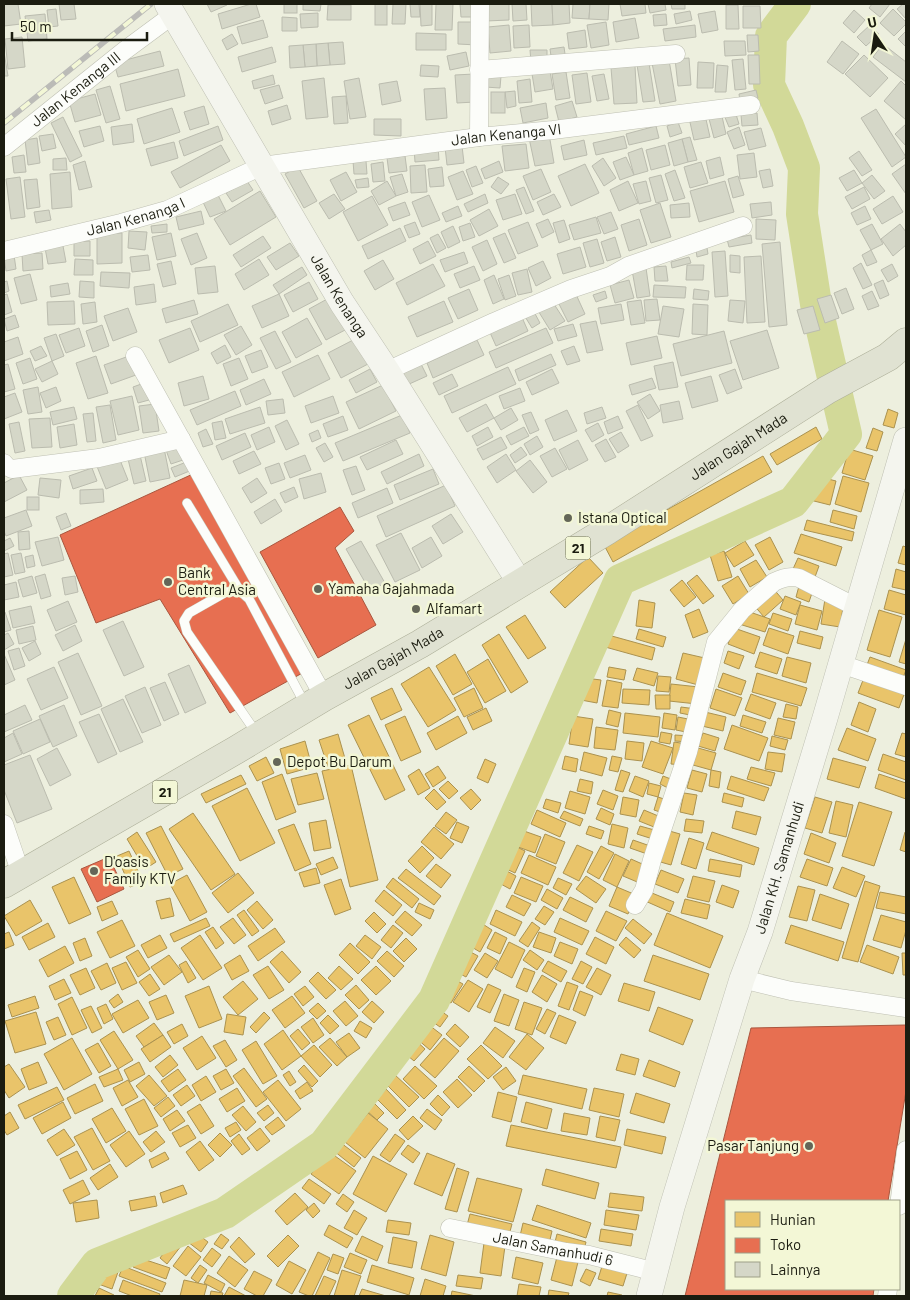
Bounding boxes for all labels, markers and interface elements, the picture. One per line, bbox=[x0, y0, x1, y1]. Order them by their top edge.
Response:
scale bar bbox=[12, 10, 148, 42]
north arrow bbox=[850, 10, 900, 60]
text: U bbox=[866, 13, 878, 31]
text: 50 m bbox=[20, 17, 52, 35]
street label: Jalan Kenanga III bbox=[27, 47, 124, 130]
street label: Jalan Kenanga VI bbox=[450, 119, 562, 149]
street label: Jalan Kenanga I bbox=[84, 193, 187, 239]
street label: Jalan Kenanga bbox=[307, 250, 372, 341]
street label: Jalan Gajah Mada bbox=[686, 408, 790, 484]
place label: Istana Optical bbox=[578, 508, 667, 526]
marker: Istana Optical bbox=[562, 512, 574, 524]
road number: 21 bbox=[566, 536, 590, 560]
place label: Bank Central Asia bbox=[178, 563, 256, 598]
marker: Bank Central Asia bbox=[162, 576, 174, 588]
place label: Yamaha Gajahmada bbox=[328, 579, 454, 597]
marker: Yamaha Gajahmada bbox=[312, 583, 324, 595]
place label: Alfamart bbox=[426, 599, 483, 617]
marker: Alfamart bbox=[410, 603, 422, 615]
street label: Jalan Gajah Mada bbox=[340, 622, 446, 693]
place label: Depot Bu Darum bbox=[287, 752, 392, 770]
marker: Depot Bu Darum bbox=[271, 756, 283, 768]
road number: 21 bbox=[152, 780, 178, 804]
street label: Jalan KH. Samanhudi bbox=[750, 799, 807, 936]
place label: D'oasis Family KTV bbox=[104, 852, 176, 887]
marker: D'oasis Family KTV bbox=[88, 865, 100, 877]
place label: Pasar Tanjung bbox=[707, 1136, 799, 1154]
marker: Pasar Tanjung bbox=[803, 1140, 815, 1152]
legend bbox=[725, 1200, 900, 1290]
text: Hunian bbox=[770, 1210, 816, 1228]
street label: Jalan Samanhudi 6 bbox=[491, 1227, 615, 1269]
text: Toko bbox=[770, 1235, 801, 1253]
text: Lainnya bbox=[770, 1260, 820, 1278]

